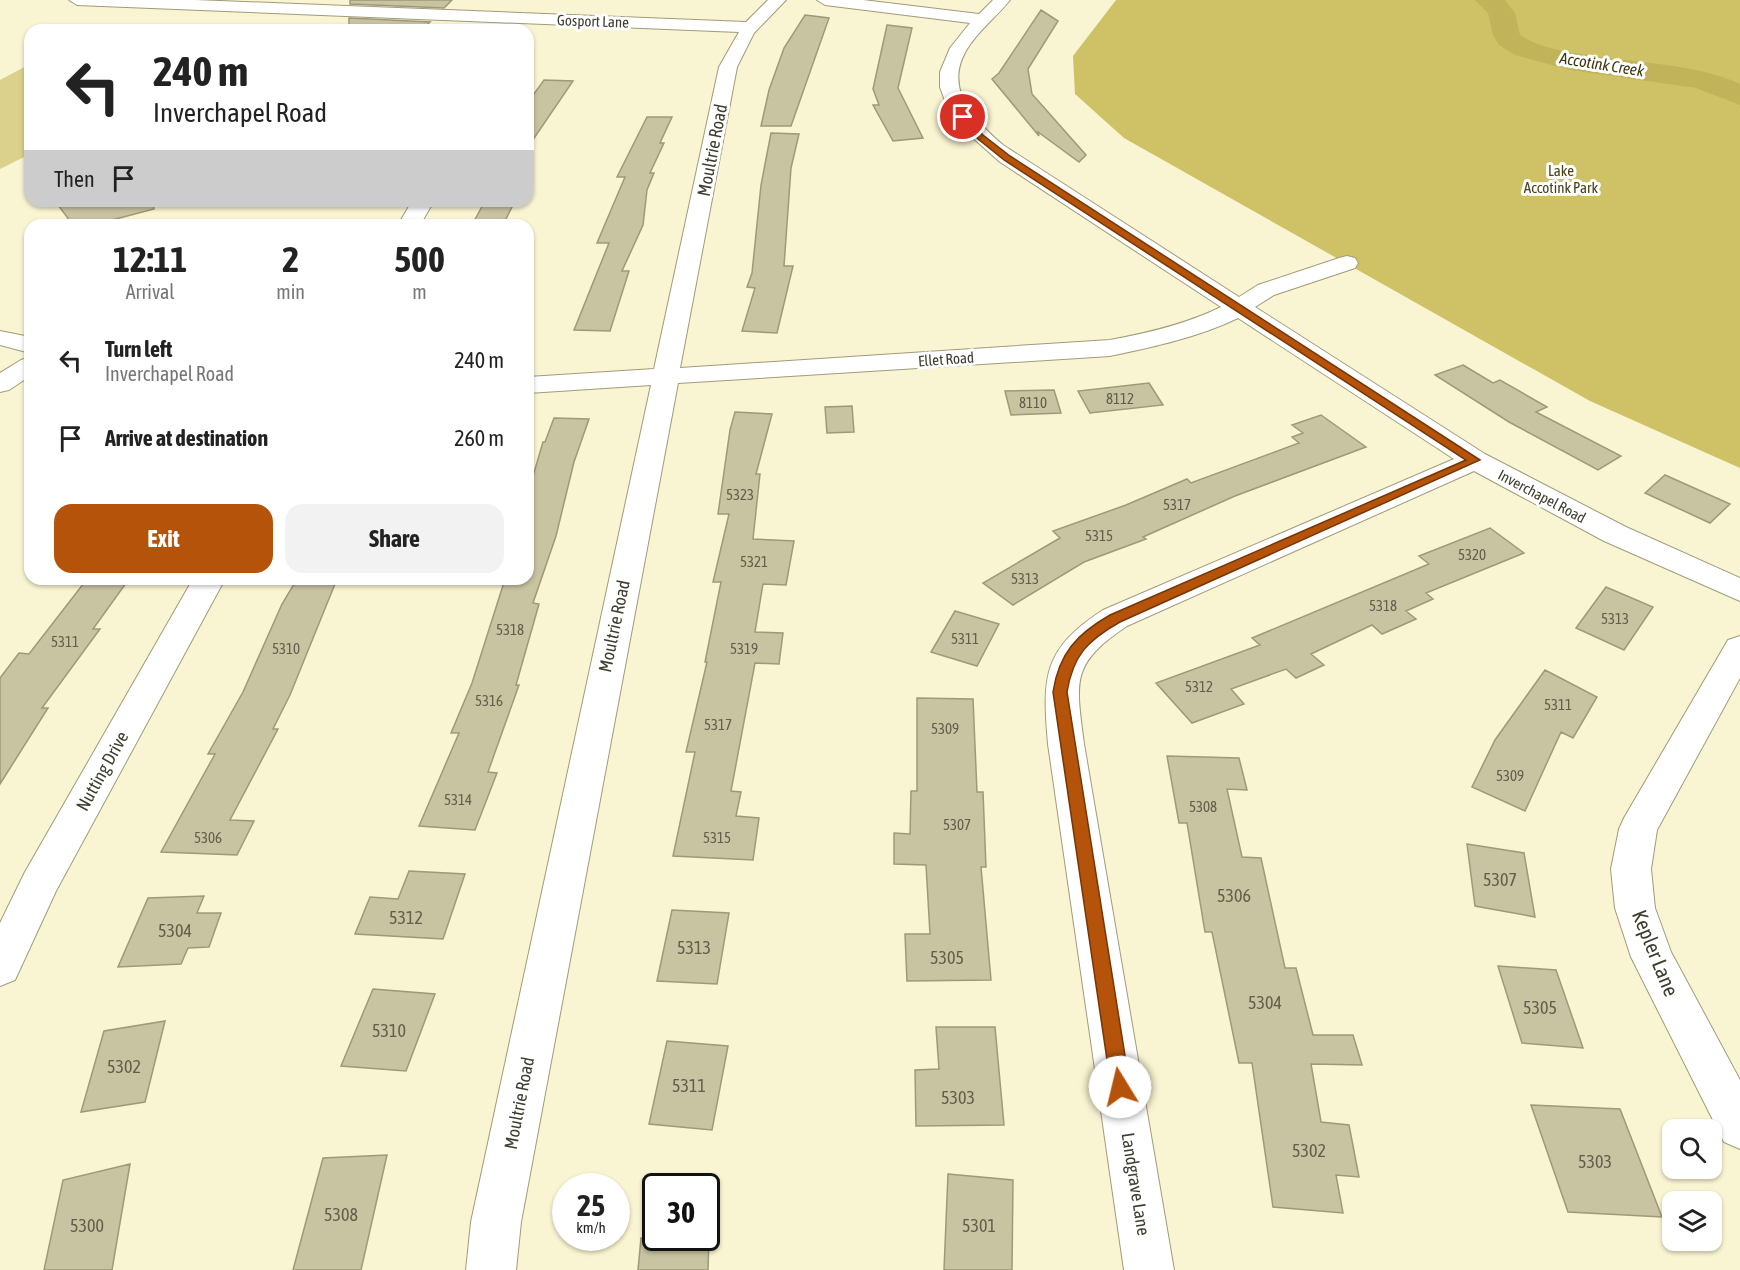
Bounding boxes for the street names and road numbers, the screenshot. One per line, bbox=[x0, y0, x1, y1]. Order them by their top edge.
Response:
street label: Gosport Lane bbox=[557, 11, 629, 31]
street label: Moultrie Road bbox=[693, 102, 731, 198]
street label: Ellet Road bbox=[917, 349, 975, 369]
street label: Inverchapel Road bbox=[1495, 466, 1589, 526]
street label: Moultrie Road bbox=[594, 578, 634, 674]
street label: Nutting Drive bbox=[72, 728, 132, 814]
street label: Kepler Lane bbox=[1628, 906, 1684, 1000]
street label: Moultrie Road bbox=[500, 1055, 538, 1151]
street label: Landgrave Lane bbox=[1118, 1131, 1154, 1237]

